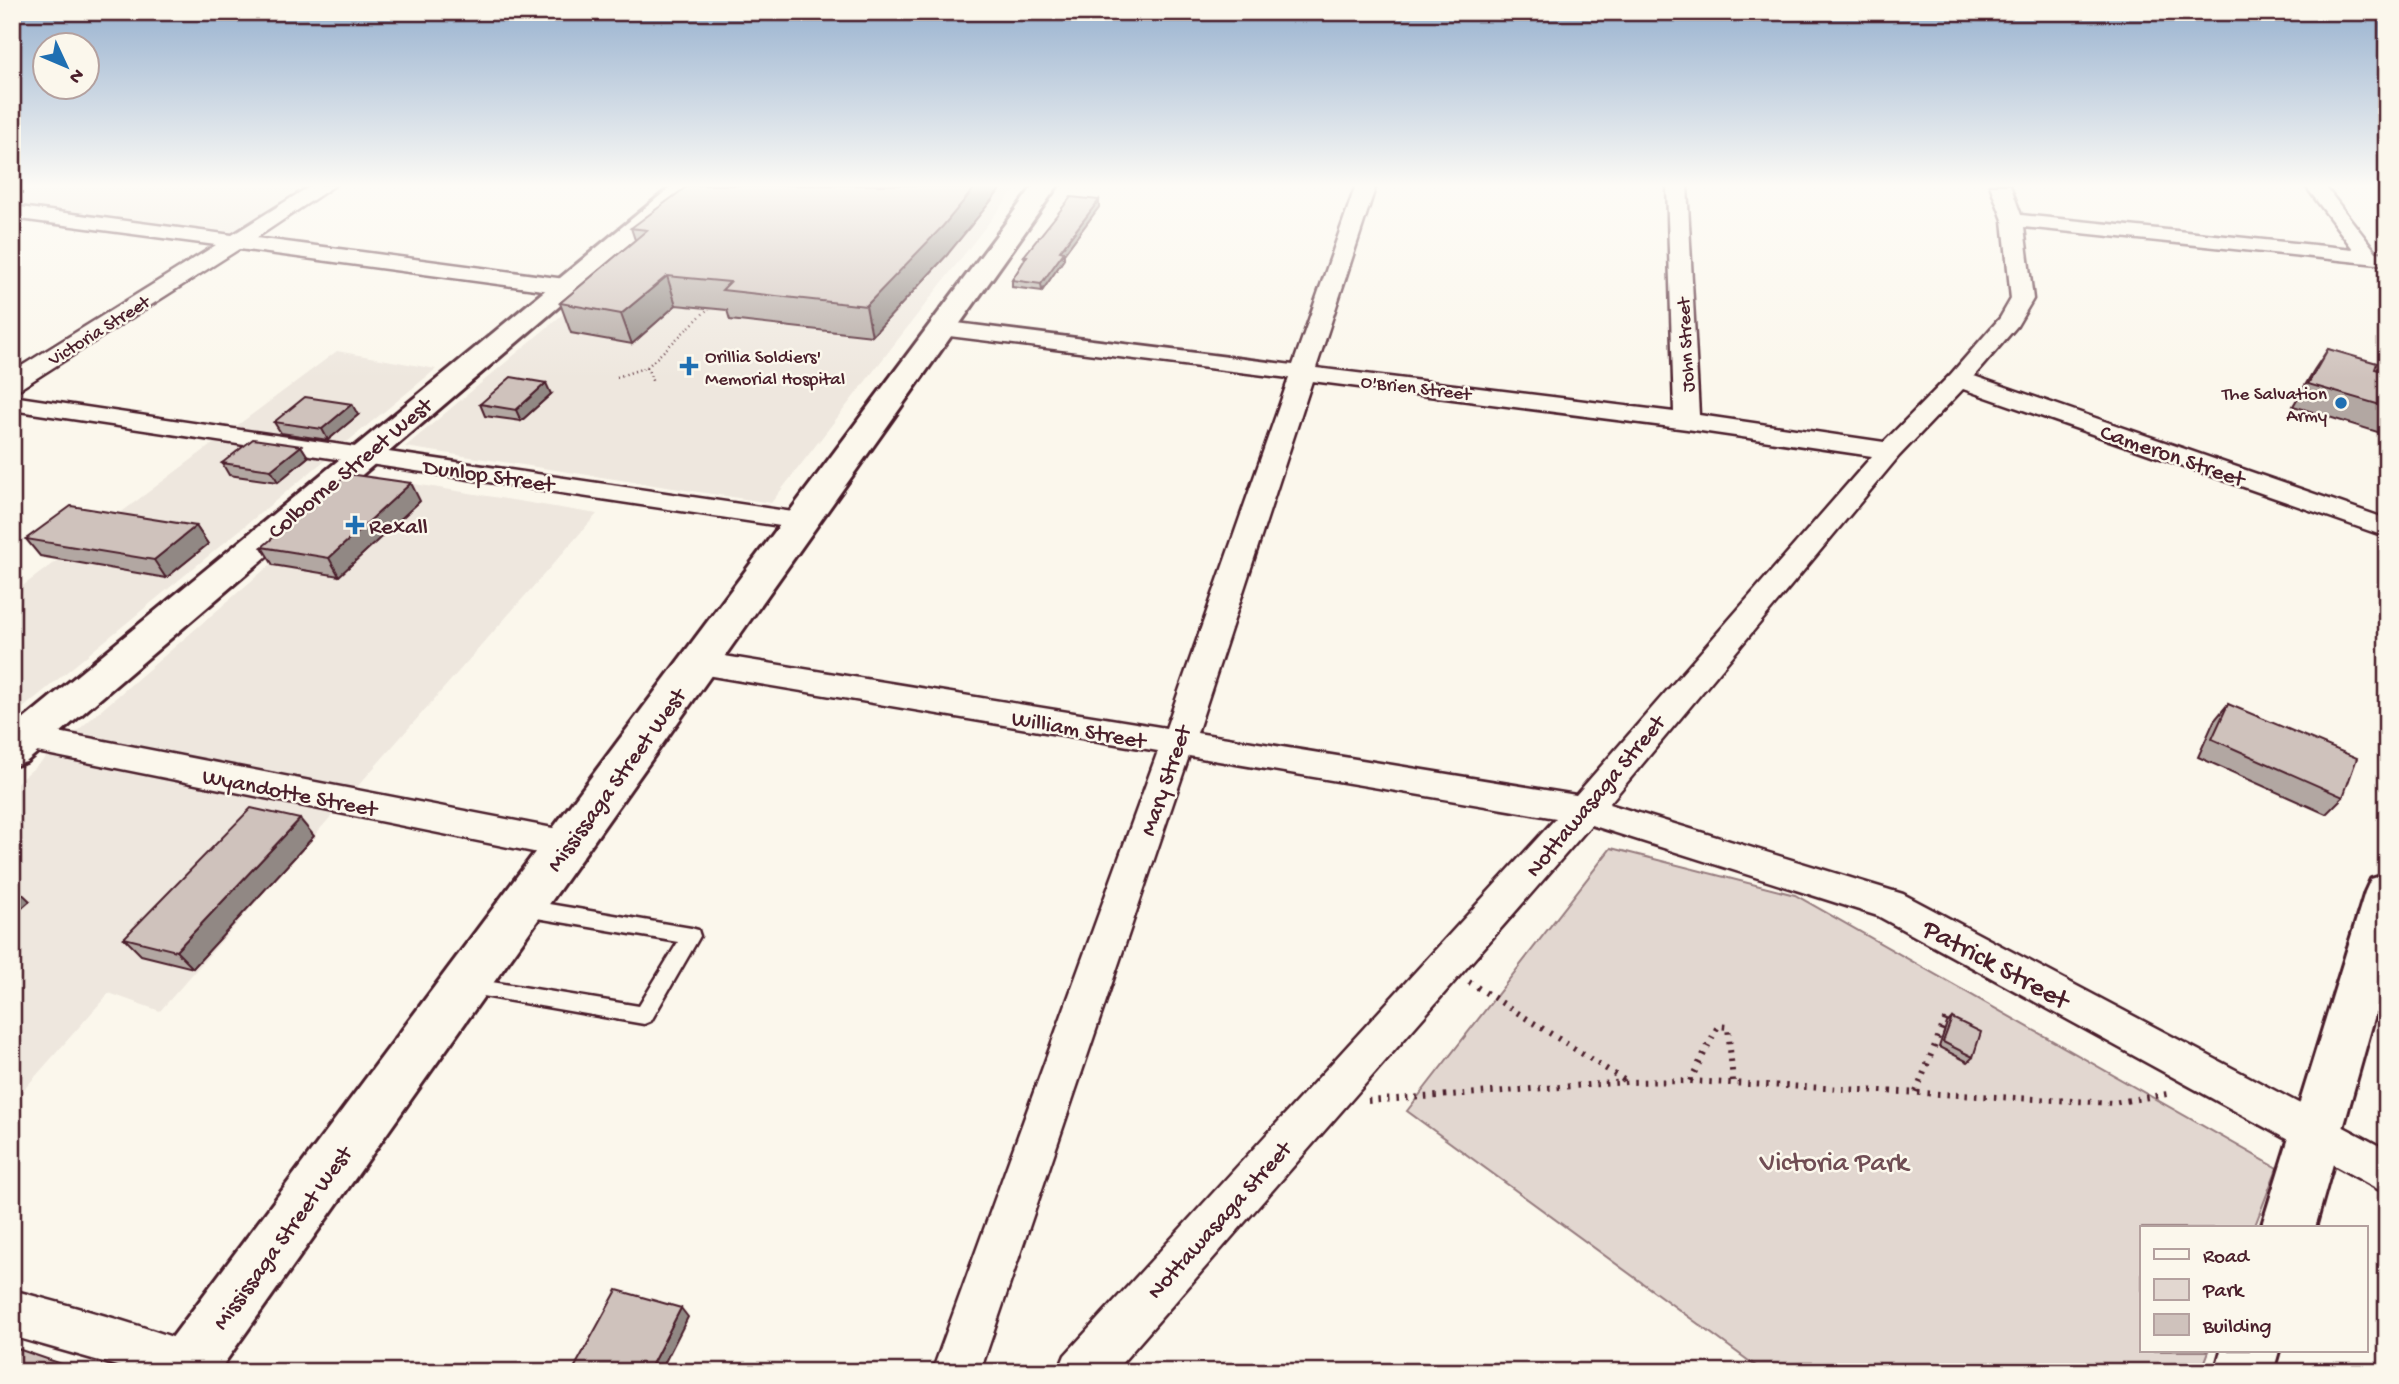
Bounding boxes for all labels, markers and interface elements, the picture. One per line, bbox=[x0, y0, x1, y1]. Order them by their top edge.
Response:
north arrow bbox=[32, 32, 102, 102]
text: N bbox=[63, 63, 88, 88]
street label: Victoria Street bbox=[44, 290, 157, 373]
street label: John Street bbox=[1673, 295, 1701, 393]
place label: Orillia Soldiers' Memorial Hospital bbox=[705, 347, 845, 392]
marker: Orillia Soldiers' Memorial Hospital bbox=[679, 356, 699, 376]
street label: O'Brien Street bbox=[1359, 371, 1474, 408]
place label: The Salvation Army bbox=[2221, 384, 2328, 429]
street label: Colborne Street West bbox=[264, 392, 440, 546]
marker: The Salvation Army bbox=[2333, 395, 2349, 411]
street label: Cameron Street bbox=[2096, 420, 2249, 495]
street label: Dunlop Street bbox=[419, 455, 557, 500]
place label: Rexall bbox=[369, 515, 428, 542]
marker: Rexall bbox=[347, 517, 363, 533]
street label: Mississaga Street West bbox=[542, 683, 694, 878]
street label: William Street bbox=[1009, 706, 1149, 757]
street label: Nottawasaga Street bbox=[1521, 710, 1673, 884]
street label: Mary Street bbox=[1136, 721, 1199, 840]
street label: Wyandotte Street bbox=[200, 764, 381, 825]
street label: Patrick Street bbox=[1915, 913, 2076, 1020]
street label: Nottawasaga Street bbox=[1143, 1136, 1300, 1306]
street label: Mississaga Street West bbox=[208, 1141, 360, 1336]
park label: Victoria Park bbox=[1759, 1148, 1911, 1181]
legend bbox=[2140, 1226, 2368, 1352]
text: Road bbox=[2203, 1246, 2251, 1271]
text: Park bbox=[2202, 1280, 2246, 1305]
text: Building bbox=[2202, 1316, 2272, 1341]

